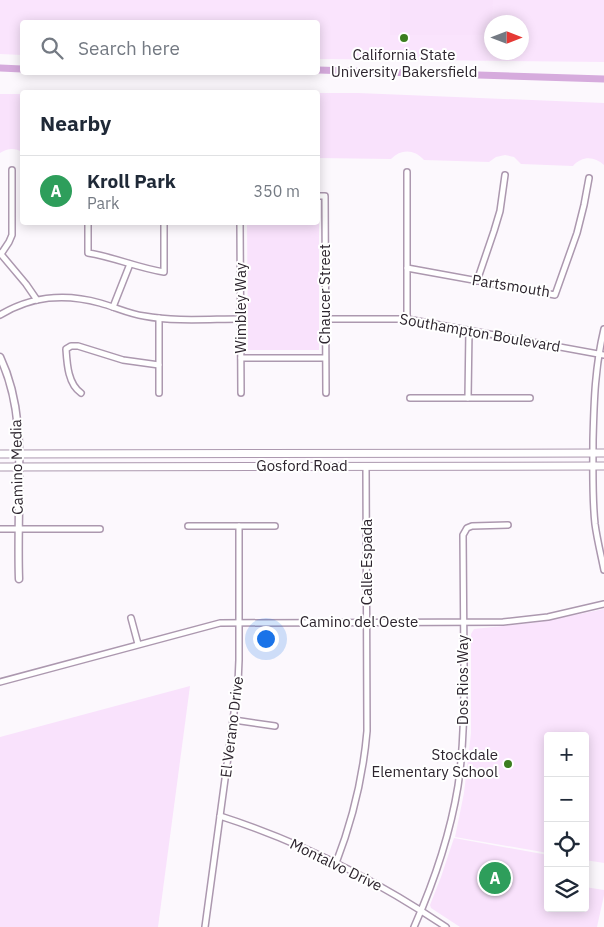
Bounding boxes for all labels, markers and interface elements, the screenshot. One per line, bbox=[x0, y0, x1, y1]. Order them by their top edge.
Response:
north arrow bbox=[484, 15, 529, 60]
search box bbox=[20, 20, 320, 75]
marker: California State University Bakersfield bbox=[398, 32, 410, 44]
icon: search bbox=[38, 34, 66, 62]
text: Search here bbox=[78, 36, 180, 60]
place label: California State University Bakersfield bbox=[331, 45, 477, 81]
text: Nearby bbox=[40, 109, 111, 137]
text: Kroll Park bbox=[87, 169, 176, 193]
text: A bbox=[51, 181, 61, 201]
text: 350 m bbox=[253, 181, 300, 201]
text: Park bbox=[87, 193, 119, 213]
street label: Chaucer Street bbox=[315, 244, 334, 344]
street label: Wimbley Way bbox=[231, 262, 250, 353]
street label: Partsmouth bbox=[471, 270, 552, 301]
street label: Southampton Boulevard bbox=[398, 309, 562, 356]
street label: Camino Media bbox=[6, 419, 27, 515]
street label: Gosford Road bbox=[256, 456, 348, 475]
street label: Calle Espada bbox=[357, 519, 376, 605]
street label: Camino del Oeste bbox=[300, 612, 418, 631]
your location bbox=[253, 626, 279, 652]
street label: Dos Rios Way bbox=[453, 634, 472, 725]
street label: El Verano Drive bbox=[216, 675, 247, 779]
map controls bbox=[544, 732, 589, 912]
button: + bbox=[544, 732, 589, 777]
place label: Stockdale Elementary School bbox=[371, 745, 498, 781]
marker: Stockdale Elementary School bbox=[502, 758, 514, 770]
button: − bbox=[544, 777, 589, 822]
button: locate bbox=[544, 822, 589, 867]
street label: Montalvo Drive bbox=[287, 834, 385, 895]
pin: A bbox=[479, 859, 511, 897]
button: layers bbox=[544, 867, 589, 912]

